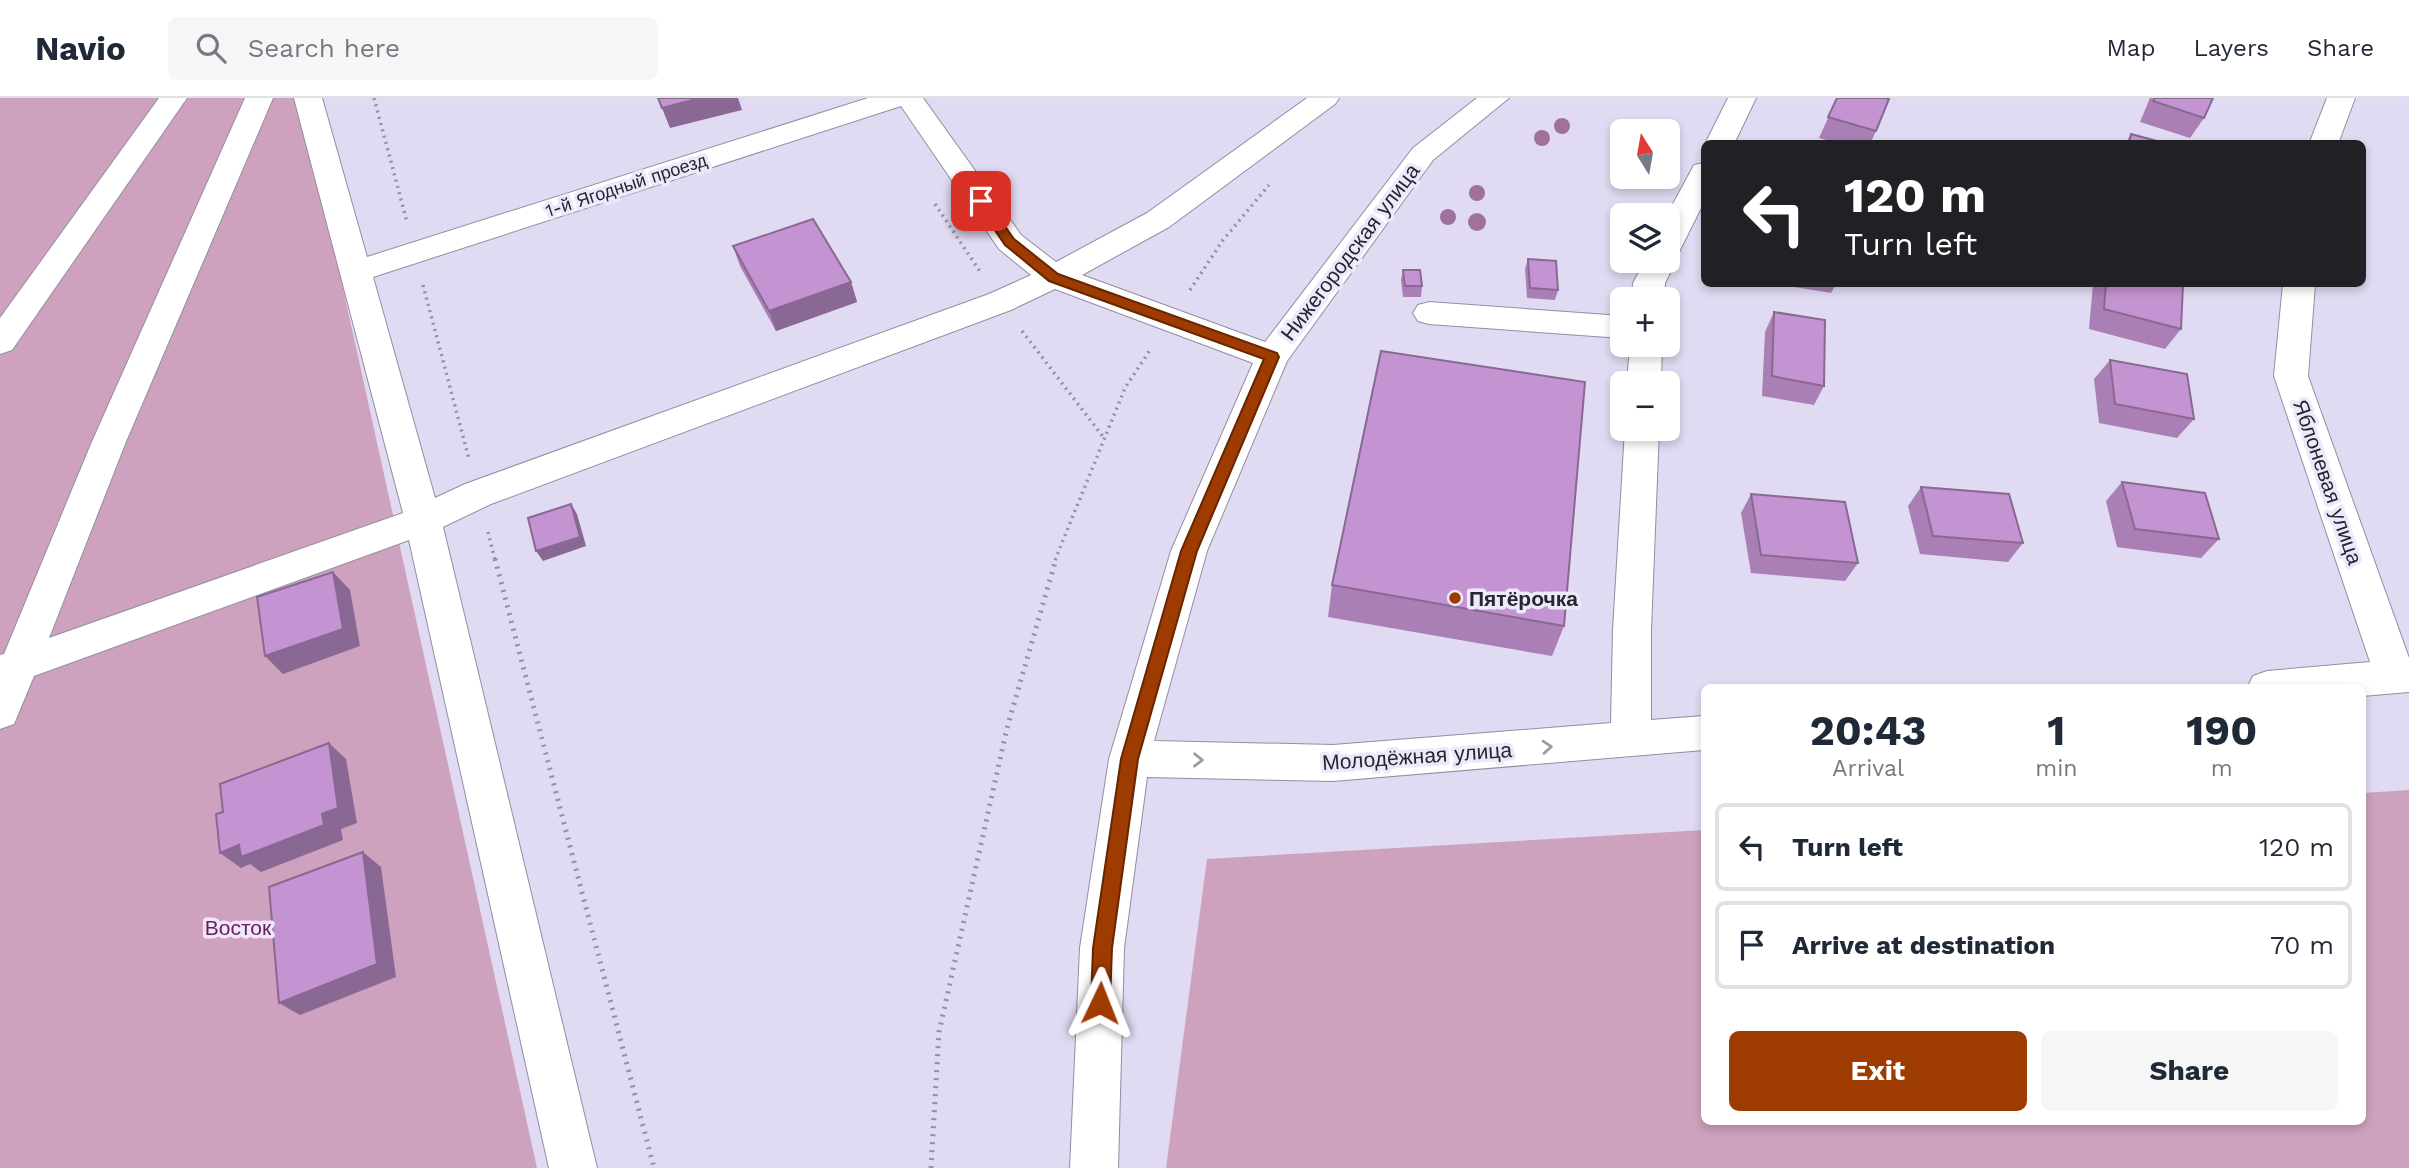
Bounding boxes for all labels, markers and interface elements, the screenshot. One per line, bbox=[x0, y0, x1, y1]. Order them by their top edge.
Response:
search box bbox=[168, 17, 658, 80]
text: Navio bbox=[35, 29, 126, 68]
icon: search bbox=[192, 29, 230, 67]
text: Search here bbox=[248, 33, 400, 63]
text: Map bbox=[2107, 34, 2155, 62]
text: Layers bbox=[2193, 34, 2269, 62]
text: Share bbox=[2307, 34, 2374, 62]
north arrow bbox=[1610, 119, 1680, 189]
map controls bbox=[1610, 119, 1680, 441]
street label: 1-й Ягодный проезд bbox=[543, 149, 710, 221]
street label: Нижегородская улица bbox=[1275, 158, 1425, 345]
text: 120 m bbox=[1844, 166, 1986, 224]
icon: left bbox=[1729, 168, 1820, 259]
pin bbox=[951, 171, 1011, 231]
icon: arrive bbox=[962, 182, 1000, 220]
button: layers bbox=[1610, 203, 1680, 273]
text: Turn left bbox=[1844, 225, 1977, 263]
button: + bbox=[1610, 287, 1680, 357]
button: − bbox=[1610, 371, 1680, 441]
street label: Яблоневая улица bbox=[2288, 396, 2368, 568]
place label: Пятёрочка bbox=[1469, 586, 1578, 611]
marker: Пятёрочка bbox=[1447, 590, 1463, 606]
text: 20:43 bbox=[1810, 706, 1927, 755]
text: 1 bbox=[2047, 706, 2065, 755]
text: 190 bbox=[2186, 706, 2257, 755]
street label: Молодёжная улица bbox=[1321, 737, 1513, 775]
one-way arrow bbox=[1542, 740, 1553, 755]
one-way arrow bbox=[1192, 753, 1203, 768]
text: Arrival bbox=[1832, 755, 1904, 782]
text: min bbox=[2035, 755, 2078, 782]
text: m bbox=[2211, 755, 2233, 782]
icon: left bbox=[1733, 828, 1771, 866]
text: Turn left bbox=[1792, 832, 1903, 862]
text: 120 m bbox=[2259, 832, 2334, 862]
park label: Восток bbox=[205, 915, 272, 940]
icon: arrive bbox=[1733, 926, 1771, 964]
text: Arrive at destination bbox=[1792, 930, 2055, 960]
text: 70 m bbox=[2270, 930, 2334, 960]
position arrow bbox=[1063, 966, 1137, 1040]
button: Exit bbox=[1729, 1031, 2027, 1111]
button: Share bbox=[2041, 1031, 2338, 1111]

